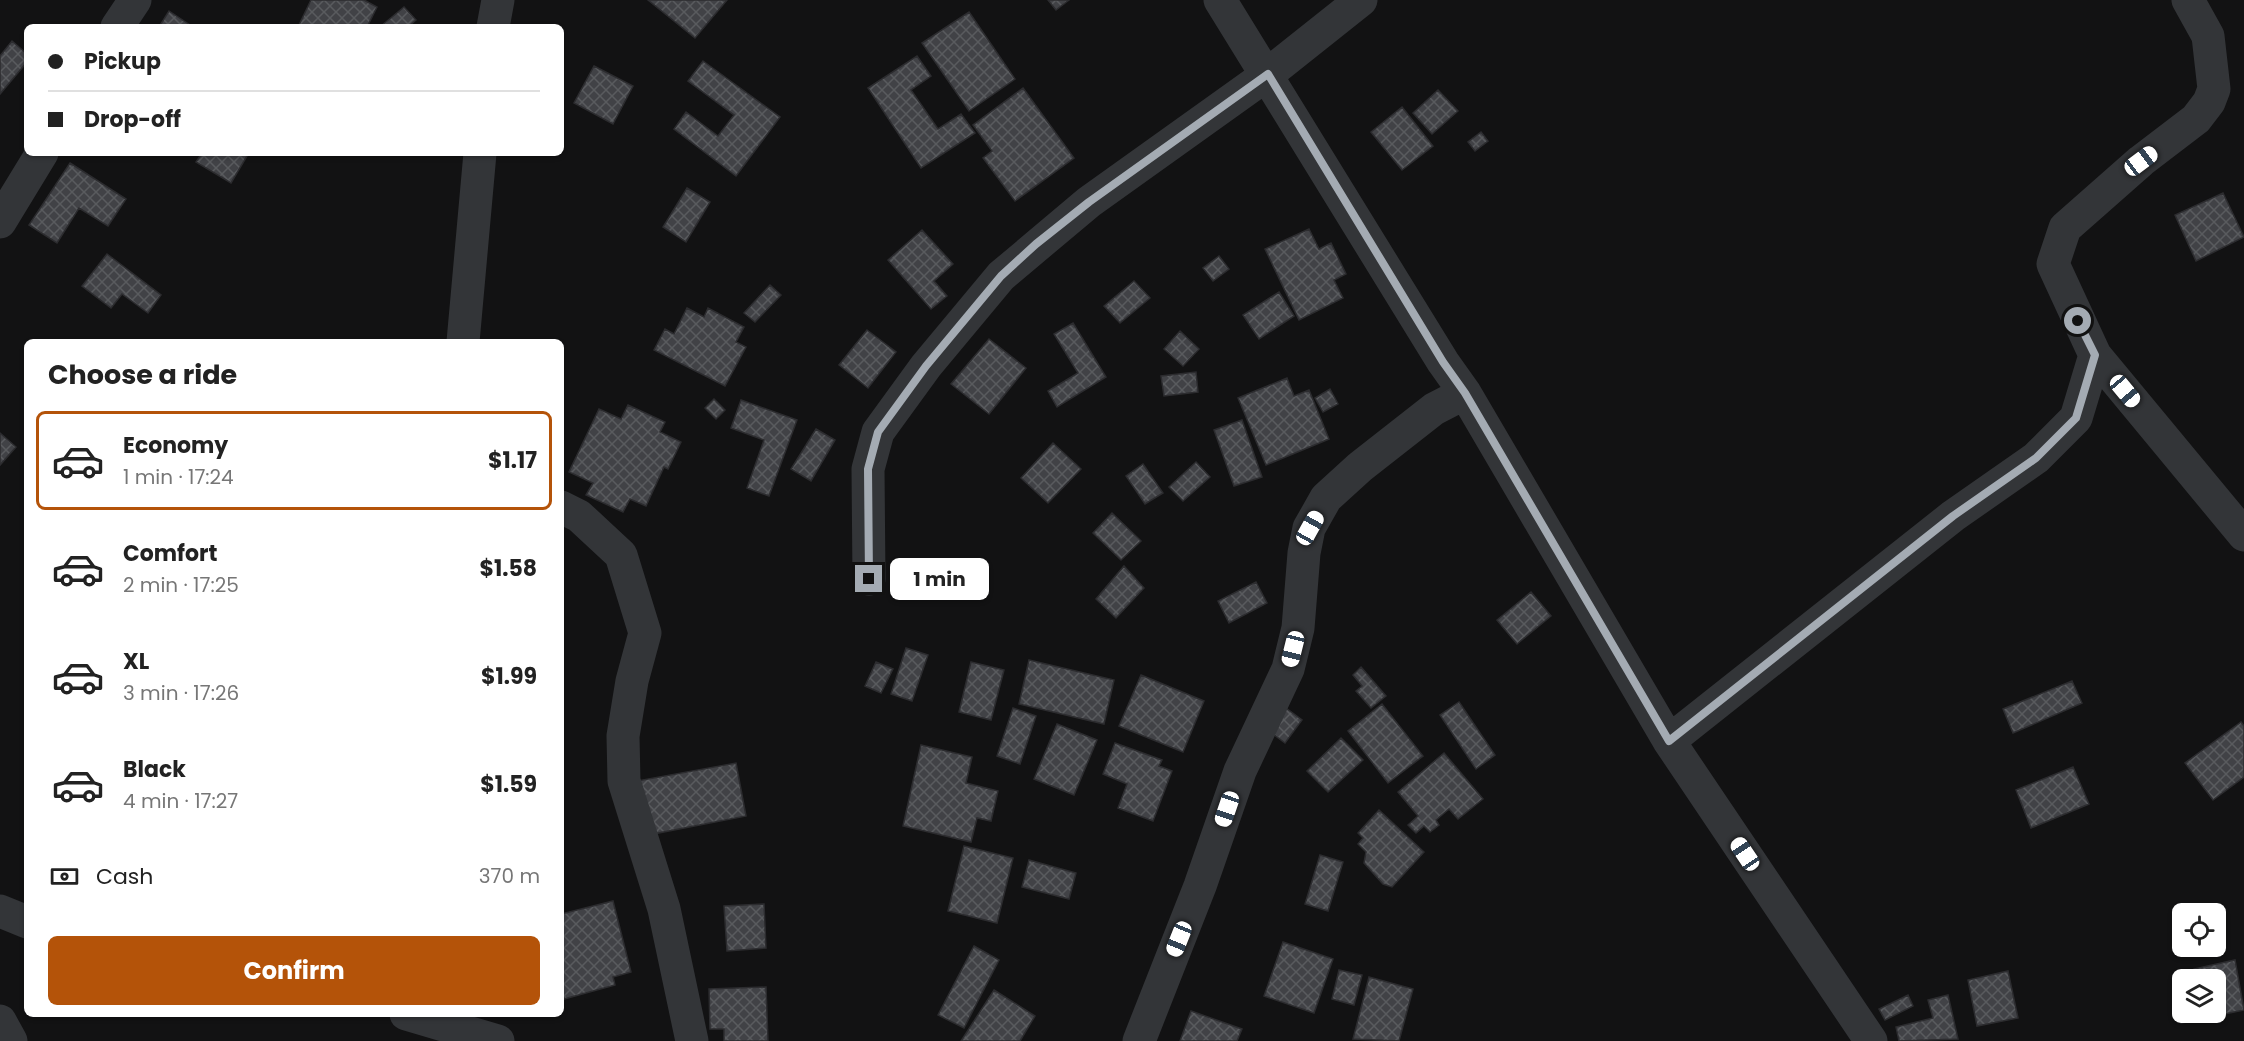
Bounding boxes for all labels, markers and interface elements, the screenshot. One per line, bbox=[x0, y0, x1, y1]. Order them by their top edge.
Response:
text: Pickup bbox=[84, 46, 161, 77]
text: Drop-off bbox=[84, 104, 181, 135]
car bbox=[2121, 143, 2161, 179]
route start bbox=[2064, 307, 2091, 334]
text: Choose a ride bbox=[48, 356, 237, 393]
car bbox=[2107, 371, 2143, 411]
text: Economy bbox=[123, 430, 228, 461]
icon: car bbox=[51, 434, 105, 488]
text: $1.17 bbox=[488, 445, 537, 476]
text: 1 min · 17:24 bbox=[123, 463, 234, 491]
car bbox=[1293, 508, 1327, 548]
text: Comfort bbox=[123, 538, 217, 569]
icon: car bbox=[51, 542, 105, 596]
text: $1.58 bbox=[479, 553, 537, 584]
callout: 1 min bbox=[890, 558, 989, 600]
route end bbox=[855, 565, 882, 592]
text: 1 min bbox=[913, 565, 966, 593]
text: 2 min · 17:25 bbox=[123, 571, 239, 599]
car bbox=[1280, 629, 1306, 669]
text: XL bbox=[123, 646, 149, 677]
icon: car bbox=[51, 650, 105, 704]
text: $1.99 bbox=[481, 661, 537, 692]
text: 3 min · 17:26 bbox=[123, 679, 239, 707]
text: Black bbox=[123, 754, 186, 785]
icon: car bbox=[51, 758, 105, 812]
text: $1.59 bbox=[480, 769, 537, 800]
text: 4 min · 17:27 bbox=[123, 787, 238, 815]
car bbox=[1213, 789, 1241, 829]
car bbox=[1727, 834, 1763, 874]
icon: cash bbox=[48, 860, 81, 893]
text: Cash bbox=[96, 861, 153, 892]
text: 370 m bbox=[479, 862, 540, 890]
map controls bbox=[2172, 903, 2226, 1023]
button: locate bbox=[2172, 903, 2226, 957]
car bbox=[1164, 919, 1194, 959]
button: Confirm bbox=[48, 936, 540, 1005]
button: layers bbox=[2172, 969, 2226, 1023]

